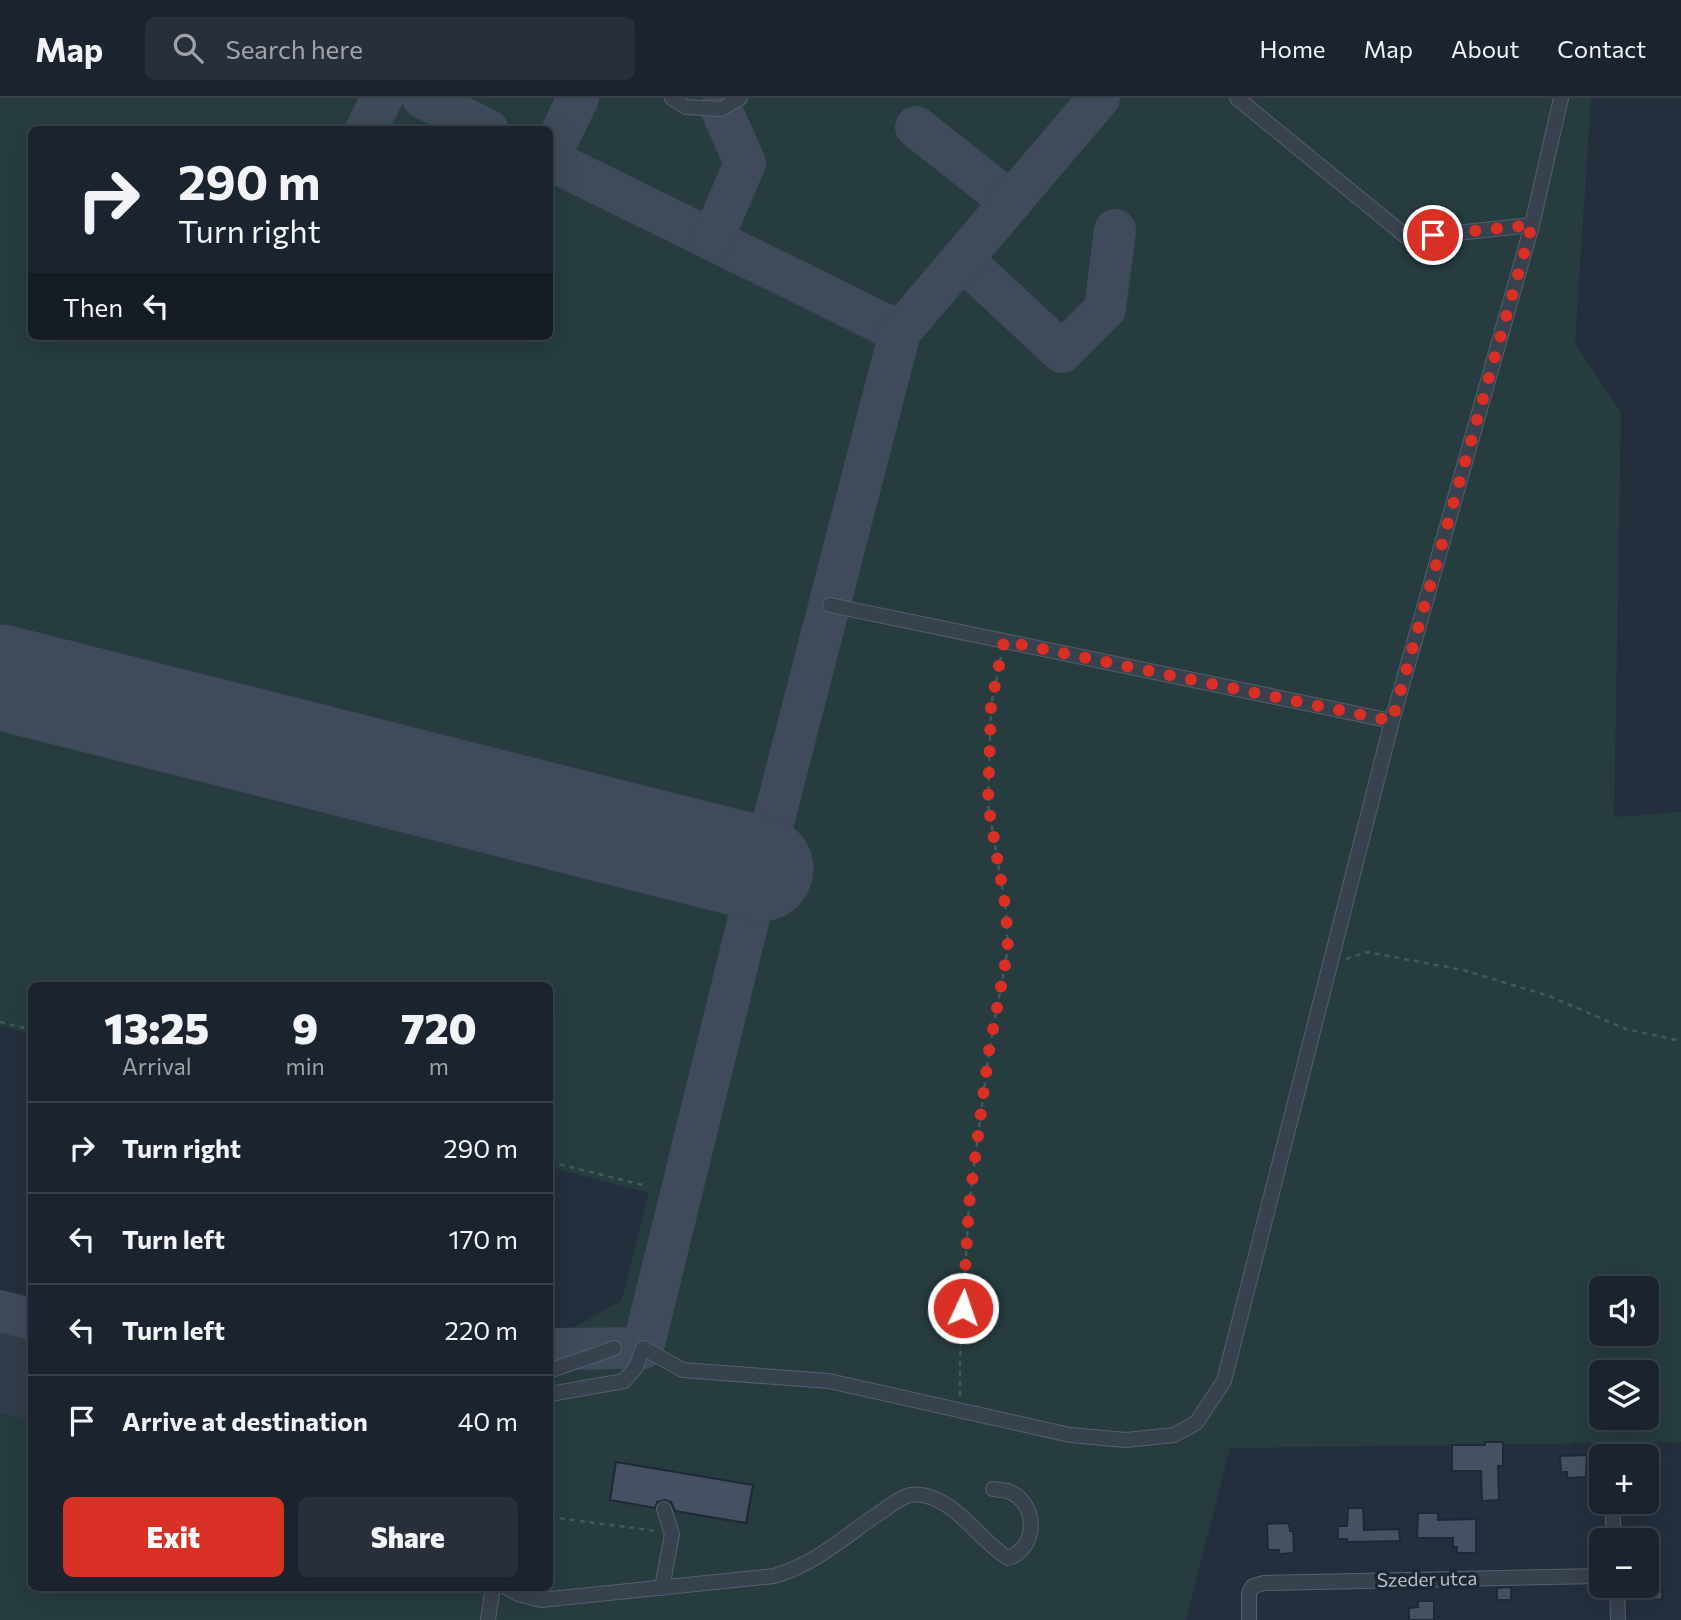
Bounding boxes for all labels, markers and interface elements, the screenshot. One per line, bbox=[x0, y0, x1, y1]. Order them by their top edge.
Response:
search box bbox=[145, 17, 635, 80]
text: Map bbox=[35, 28, 103, 69]
icon: search bbox=[169, 29, 207, 67]
text: Search here bbox=[225, 33, 363, 64]
text: Home bbox=[1260, 34, 1326, 63]
text: Map bbox=[1364, 34, 1413, 63]
text: About bbox=[1451, 34, 1519, 63]
text: Contact bbox=[1557, 34, 1646, 63]
text: 290 m bbox=[178, 150, 320, 210]
icon: right bbox=[63, 154, 154, 245]
pin bbox=[1403, 205, 1463, 265]
text: Turn right bbox=[178, 210, 321, 250]
icon: arrive bbox=[1414, 216, 1452, 254]
icon: left bbox=[137, 287, 175, 325]
text: Then bbox=[63, 291, 123, 322]
text: 13:25 bbox=[104, 1001, 209, 1053]
text: 9 bbox=[292, 1001, 318, 1053]
text: 720 bbox=[401, 1001, 477, 1053]
text: Arrival bbox=[122, 1052, 192, 1080]
text: min bbox=[286, 1052, 325, 1080]
text: m bbox=[429, 1052, 449, 1080]
icon: right bbox=[63, 1129, 101, 1167]
text: Turn right bbox=[122, 1132, 241, 1163]
text: 290 m bbox=[443, 1132, 518, 1163]
icon: left bbox=[63, 1220, 101, 1258]
text: Turn left bbox=[122, 1223, 225, 1254]
text: 170 m bbox=[449, 1223, 518, 1254]
position arrow bbox=[926, 1271, 1000, 1345]
map controls bbox=[1589, 1276, 1659, 1598]
button: sound bbox=[1589, 1276, 1659, 1346]
icon: left bbox=[63, 1311, 101, 1349]
text: Turn left bbox=[122, 1314, 225, 1345]
text: 220 m bbox=[445, 1314, 518, 1345]
button: layers bbox=[1589, 1360, 1659, 1430]
icon: arrive bbox=[63, 1402, 101, 1440]
text: Arrive at destination bbox=[122, 1405, 368, 1436]
text: 40 m bbox=[458, 1405, 518, 1436]
button: + bbox=[1589, 1444, 1659, 1514]
button: Exit bbox=[63, 1497, 284, 1577]
button: Share bbox=[298, 1497, 518, 1577]
button: − bbox=[1589, 1528, 1659, 1598]
street label: Szeder utca bbox=[1377, 1566, 1477, 1591]

